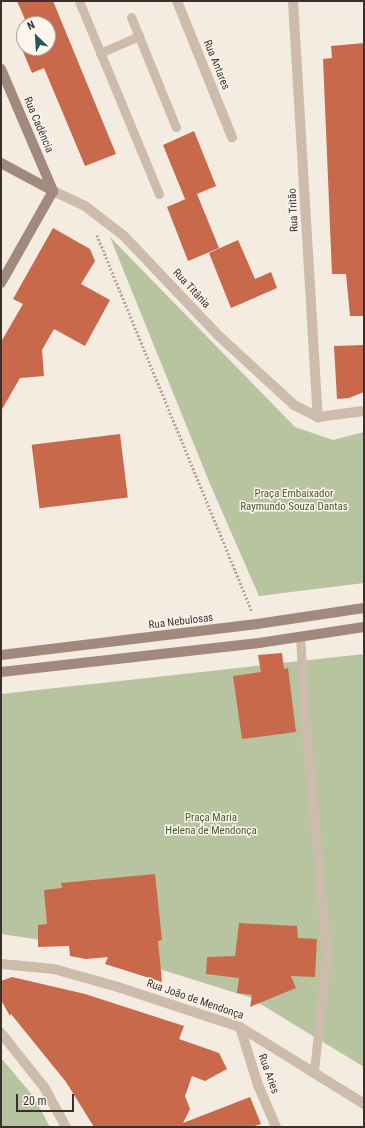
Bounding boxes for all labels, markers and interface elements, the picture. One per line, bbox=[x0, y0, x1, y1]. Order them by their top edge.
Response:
north arrow bbox=[16, 16, 56, 56]
text: N bbox=[25, 18, 37, 33]
street label: Rua Antares bbox=[200, 38, 232, 92]
street label: Rua Cadência bbox=[20, 95, 56, 155]
street label: Rua Tritão bbox=[286, 188, 302, 232]
street label: Rua Titânia bbox=[170, 267, 212, 311]
park label: Praça Embaixador Raymundo Souza Dantas bbox=[240, 488, 348, 514]
street label: Rua Nebulosas bbox=[148, 611, 214, 633]
park label: Praça Maria Helena de Mendonça bbox=[165, 812, 257, 838]
street label: Rua João de Mendonça bbox=[145, 977, 245, 1023]
street label: Rua Aries bbox=[255, 1052, 281, 1096]
scale bar bbox=[18, 1086, 76, 1112]
text: 20 m bbox=[23, 1094, 47, 1108]

